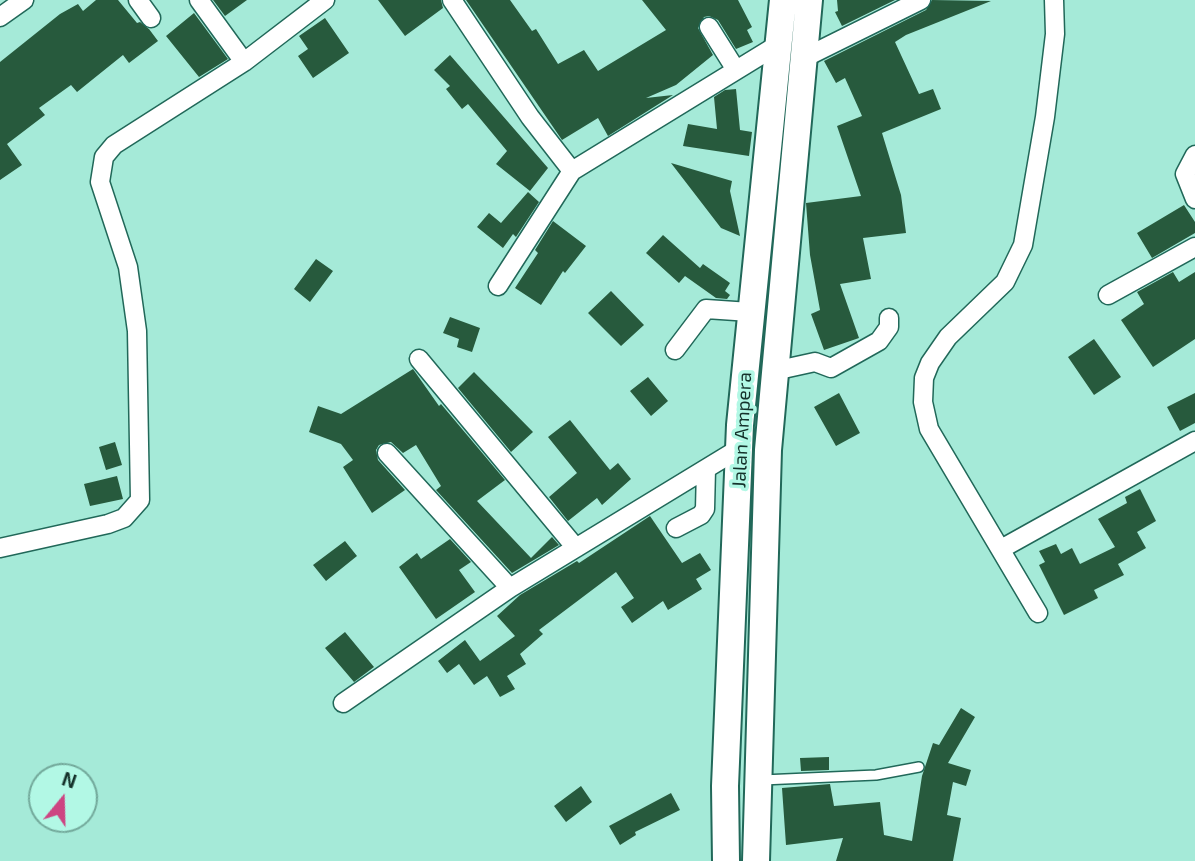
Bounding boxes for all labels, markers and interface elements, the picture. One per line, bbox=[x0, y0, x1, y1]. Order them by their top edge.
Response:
street label: Jalan Ampera bbox=[728, 371, 756, 489]
north arrow bbox=[28, 763, 98, 833]
text: N bbox=[59, 766, 80, 793]

